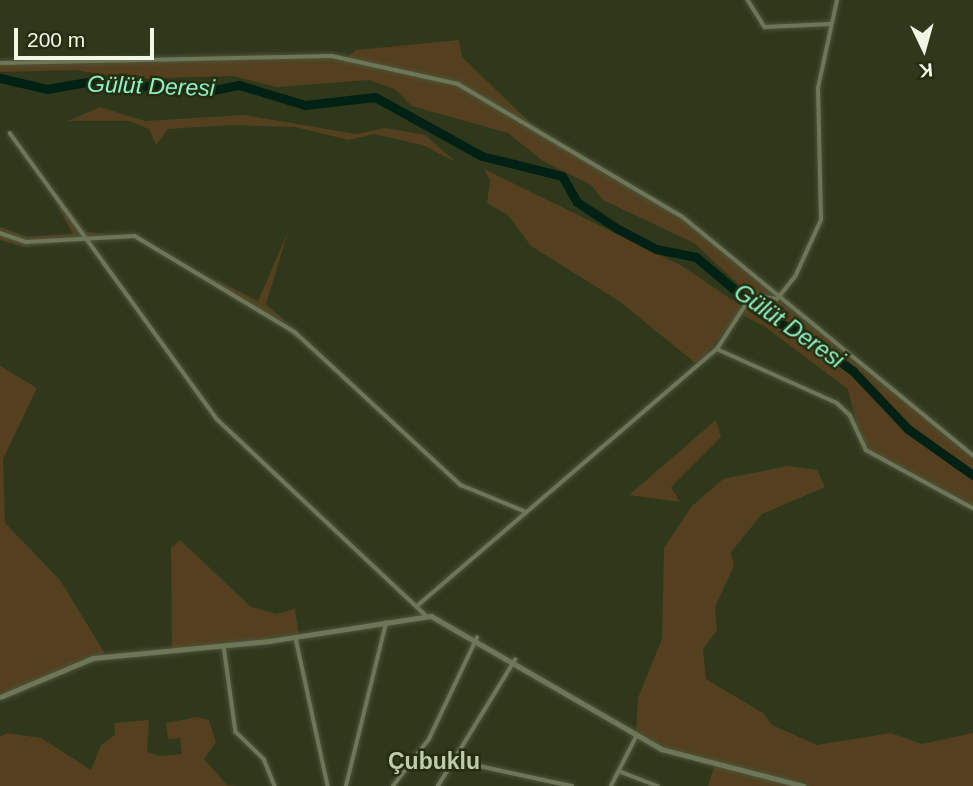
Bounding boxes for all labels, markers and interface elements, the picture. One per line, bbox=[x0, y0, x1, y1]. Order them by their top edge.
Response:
scale bar bbox=[18, 14, 158, 58]
north arrow bbox=[889, 14, 959, 84]
text: 200 m bbox=[27, 28, 85, 51]
text: K bbox=[918, 59, 934, 81]
water label: Gülüt Deresi bbox=[87, 70, 215, 102]
water label: Gülüt Deresi bbox=[729, 278, 849, 374]
district label: Çubuklu bbox=[388, 747, 480, 775]

